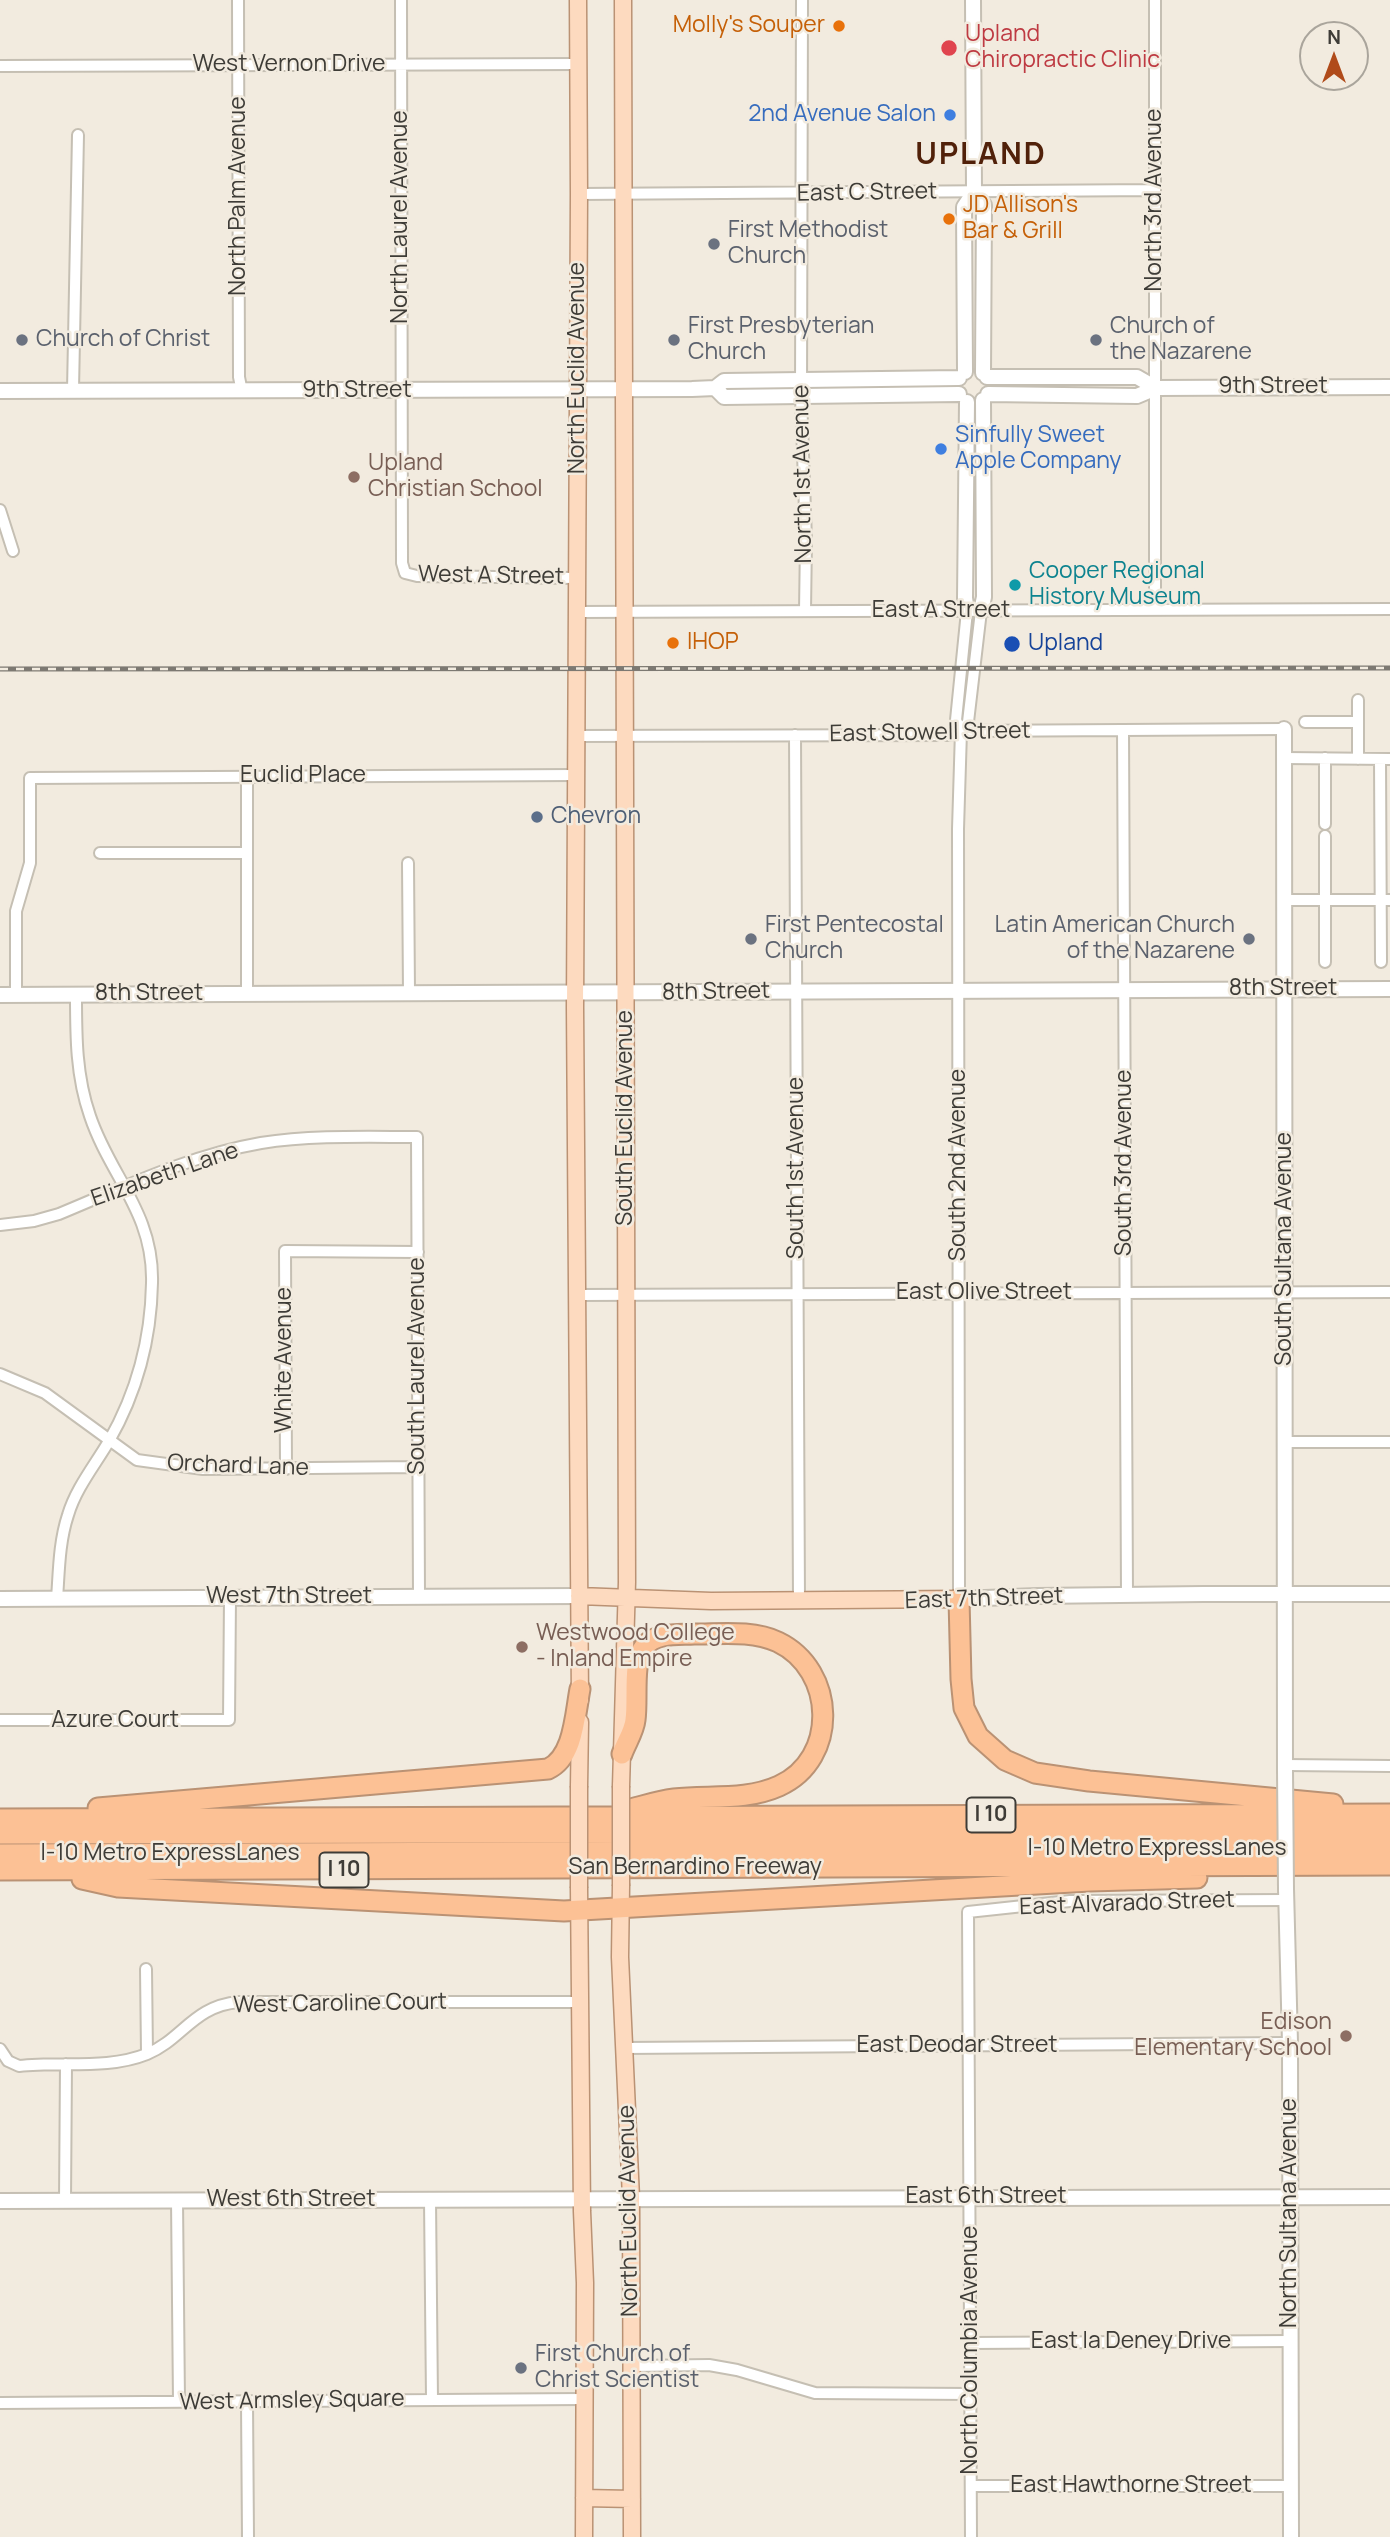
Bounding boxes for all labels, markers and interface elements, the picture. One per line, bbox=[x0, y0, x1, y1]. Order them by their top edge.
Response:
place label: Molly's Souper bbox=[673, 12, 825, 40]
marker: Molly's Souper bbox=[831, 18, 847, 34]
place label: Upland Chiropractic Clinic bbox=[965, 21, 1160, 75]
north arrow bbox=[1299, 21, 1369, 91]
text: N bbox=[1327, 24, 1341, 50]
marker: Upland Chiropractic Clinic bbox=[939, 38, 959, 58]
street label: West Vernon Drive bbox=[193, 51, 385, 79]
street label: North Palm Avenue bbox=[225, 96, 253, 296]
place label: 2nd Avenue Salon bbox=[748, 101, 936, 129]
marker: 2nd Avenue Salon bbox=[942, 107, 958, 123]
street label: North 3rd Avenue bbox=[1141, 109, 1169, 291]
street label: North Laurel Avenue bbox=[387, 110, 415, 324]
district label: UPLAND bbox=[916, 138, 1046, 174]
street label: East C Street bbox=[797, 178, 937, 208]
place label: JD Allison's Bar & Grill bbox=[963, 192, 1078, 246]
marker: JD Allison's Bar & Grill bbox=[941, 211, 957, 227]
place label: First Methodist Church bbox=[728, 217, 888, 271]
marker: First Methodist Church bbox=[706, 236, 722, 252]
street label: North Euclid Avenue bbox=[564, 262, 592, 474]
place label: First Presbyterian Church bbox=[688, 313, 874, 367]
place label: Church of the Nazarene bbox=[1110, 313, 1252, 367]
place label: Church of Christ bbox=[36, 326, 210, 354]
marker: Church of Christ bbox=[14, 332, 30, 348]
marker: First Presbyterian Church bbox=[666, 332, 682, 348]
marker: Church of the Nazarene bbox=[1088, 332, 1104, 348]
street label: 9th Street bbox=[1218, 373, 1328, 401]
street label: 9th Street bbox=[302, 377, 412, 405]
street label: North 1st Avenue bbox=[788, 384, 818, 564]
place label: Sinfully Sweet Apple Company bbox=[955, 422, 1122, 476]
marker: Sinfully Sweet Apple Company bbox=[933, 441, 949, 457]
place label: Upland Christian School bbox=[368, 450, 543, 504]
marker: Upland Christian School bbox=[346, 469, 362, 485]
place label: Cooper Regional History Museum bbox=[1029, 558, 1205, 612]
street label: West A Street bbox=[418, 561, 564, 591]
marker: Cooper Regional History Museum bbox=[1007, 577, 1023, 593]
street label: East A Street bbox=[872, 597, 1010, 625]
place label: IHOP bbox=[687, 629, 739, 657]
place label: Upland bbox=[1028, 630, 1103, 658]
marker: Upland bbox=[1002, 634, 1022, 654]
marker: IHOP bbox=[665, 635, 681, 651]
street label: East Stowell Street bbox=[829, 717, 1031, 749]
street label: Euclid Place bbox=[240, 762, 366, 790]
place label: Chevron bbox=[551, 803, 641, 831]
marker: Chevron bbox=[529, 809, 545, 825]
place label: First Pentecostal Church bbox=[765, 912, 944, 966]
place label: Latin American Church of the Nazarene bbox=[995, 912, 1235, 966]
marker: First Pentecostal Church bbox=[743, 931, 759, 947]
marker: Latin American Church of the Nazarene bbox=[1241, 931, 1257, 947]
street label: 8th Street bbox=[1229, 975, 1337, 1003]
street label: 8th Street bbox=[662, 977, 770, 1007]
street label: 8th Street bbox=[95, 980, 203, 1008]
street label: South Euclid Avenue bbox=[612, 1010, 640, 1226]
street label: South 2nd Avenue bbox=[945, 1069, 973, 1261]
street label: South 3rd Avenue bbox=[1111, 1070, 1139, 1256]
street label: South 1st Avenue bbox=[783, 1077, 811, 1259]
street label: South Sultana Avenue bbox=[1271, 1132, 1299, 1366]
street label: Elizabeth Lane bbox=[88, 1137, 242, 1213]
street label: South Laurel Avenue bbox=[404, 1257, 432, 1475]
street label: East Olive Street bbox=[896, 1279, 1072, 1307]
street label: White Avenue bbox=[271, 1287, 299, 1433]
street label: Orchard Lane bbox=[167, 1450, 309, 1482]
street label: East 7th Street bbox=[904, 1582, 1064, 1616]
street label: West 7th Street bbox=[206, 1583, 372, 1611]
place label: Westwood College - Inland Empire bbox=[536, 1620, 735, 1674]
marker: Westwood College - Inland Empire bbox=[514, 1639, 530, 1655]
street label: Azure Court bbox=[51, 1707, 179, 1735]
road number: I 10 bbox=[967, 1798, 1016, 1832]
street label: I-10 Metro ExpressLanes bbox=[1027, 1835, 1287, 1863]
street label: I-10 Metro ExpressLanes bbox=[40, 1840, 300, 1868]
road number: I 10 bbox=[320, 1853, 368, 1888]
street label: San Bernardino Freeway bbox=[568, 1854, 822, 1882]
street label: East Alvarado Street bbox=[1019, 1886, 1235, 1922]
street label: West Caroline Court bbox=[233, 1988, 447, 2020]
place label: Edison Elementary School bbox=[1134, 2009, 1332, 2063]
marker: Edison Elementary School bbox=[1338, 2028, 1354, 2044]
street label: East Deodar Street bbox=[856, 2032, 1058, 2060]
street label: North Sultana Avenue bbox=[1276, 2098, 1304, 2328]
street label: North Euclid Avenue bbox=[613, 2105, 645, 2317]
street label: East 6th Street bbox=[905, 2183, 1067, 2211]
street label: West 6th Street bbox=[207, 2186, 375, 2214]
street label: North Columbia Avenue bbox=[957, 2226, 985, 2474]
street label: East la Deney Drive bbox=[1031, 2328, 1231, 2356]
place label: First Church of Christ Scientist bbox=[535, 2341, 699, 2395]
marker: First Church of Christ Scientist bbox=[513, 2360, 529, 2376]
street label: West Armsley Square bbox=[179, 2385, 405, 2417]
street label: East Hawthorne Street bbox=[1010, 2472, 1252, 2500]

